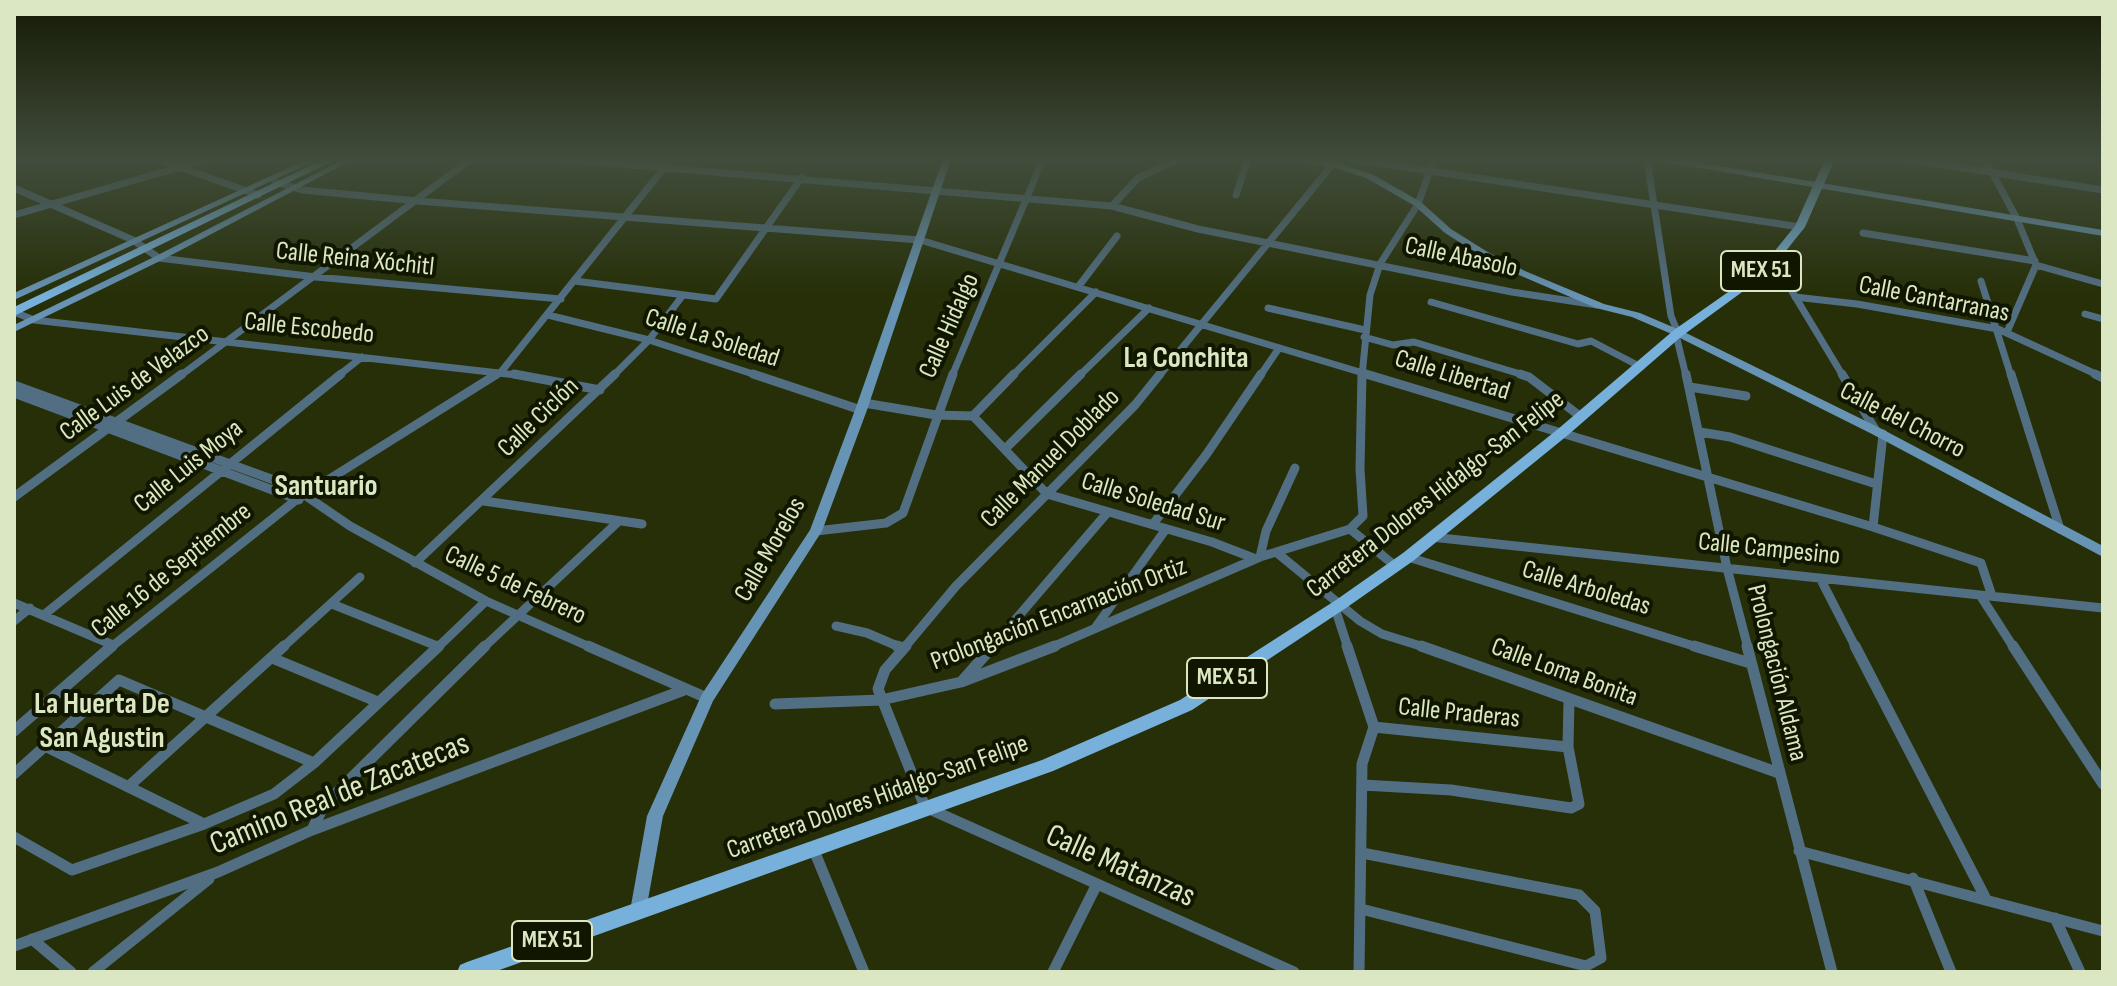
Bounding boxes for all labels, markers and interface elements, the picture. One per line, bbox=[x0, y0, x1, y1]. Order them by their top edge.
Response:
street label: Calle Abasolo bbox=[1402, 231, 1520, 285]
street label: Calle Reina Xóchitl bbox=[274, 236, 436, 284]
road number: MEX 51 bbox=[1721, 251, 1801, 291]
street label: Calle Hidalgo bbox=[913, 269, 987, 383]
street label: Calle Cantarranas bbox=[1856, 270, 2012, 330]
street label: Calle La Soledad bbox=[641, 303, 783, 375]
street label: Calle Escobedo bbox=[243, 307, 375, 351]
street label: Calle Luis de Velazco bbox=[54, 319, 216, 449]
district label: La Conchita bbox=[1124, 341, 1248, 377]
street label: Calle Libertad bbox=[1391, 344, 1513, 408]
street label: Calle Ciclón bbox=[492, 372, 586, 464]
street label: Calle del Chorro bbox=[1834, 376, 1970, 466]
street label: Calle Manuel Doblado bbox=[975, 383, 1127, 535]
street label: Carretera Dolores Hidalgo-San Felipe bbox=[1301, 385, 1571, 605]
street label: Calle Luis Moya bbox=[128, 414, 250, 520]
street label: Calle Soledad Sur bbox=[1077, 466, 1229, 540]
district label: Santuario bbox=[274, 469, 378, 505]
street label: Calle Morelos bbox=[729, 492, 813, 608]
street label: Calle 16 de Septiembre bbox=[86, 497, 258, 645]
street label: Calle Campesino bbox=[1696, 527, 1842, 573]
street label: Calle 5 de Febrero bbox=[439, 540, 591, 632]
street label: Prolongación Encarnación Ortiz bbox=[927, 552, 1191, 678]
street label: Calle Arboledas bbox=[1518, 555, 1654, 623]
street label: Prolongación Aldama bbox=[1739, 582, 1813, 764]
street label: Calle Loma Bonita bbox=[1487, 632, 1641, 714]
road number: MEX 51 bbox=[1187, 658, 1267, 698]
district label: La Huerta De San Agustin bbox=[34, 687, 170, 758]
street label: Calle Praderas bbox=[1397, 692, 1521, 736]
street label: Camino Real de Zacatecas bbox=[205, 725, 475, 865]
street label: Carretera Dolores Hidalgo-San Felipe bbox=[723, 729, 1033, 867]
street label: Calle Matanzas bbox=[1039, 817, 1201, 917]
road number: MEX 51 bbox=[512, 921, 592, 961]

